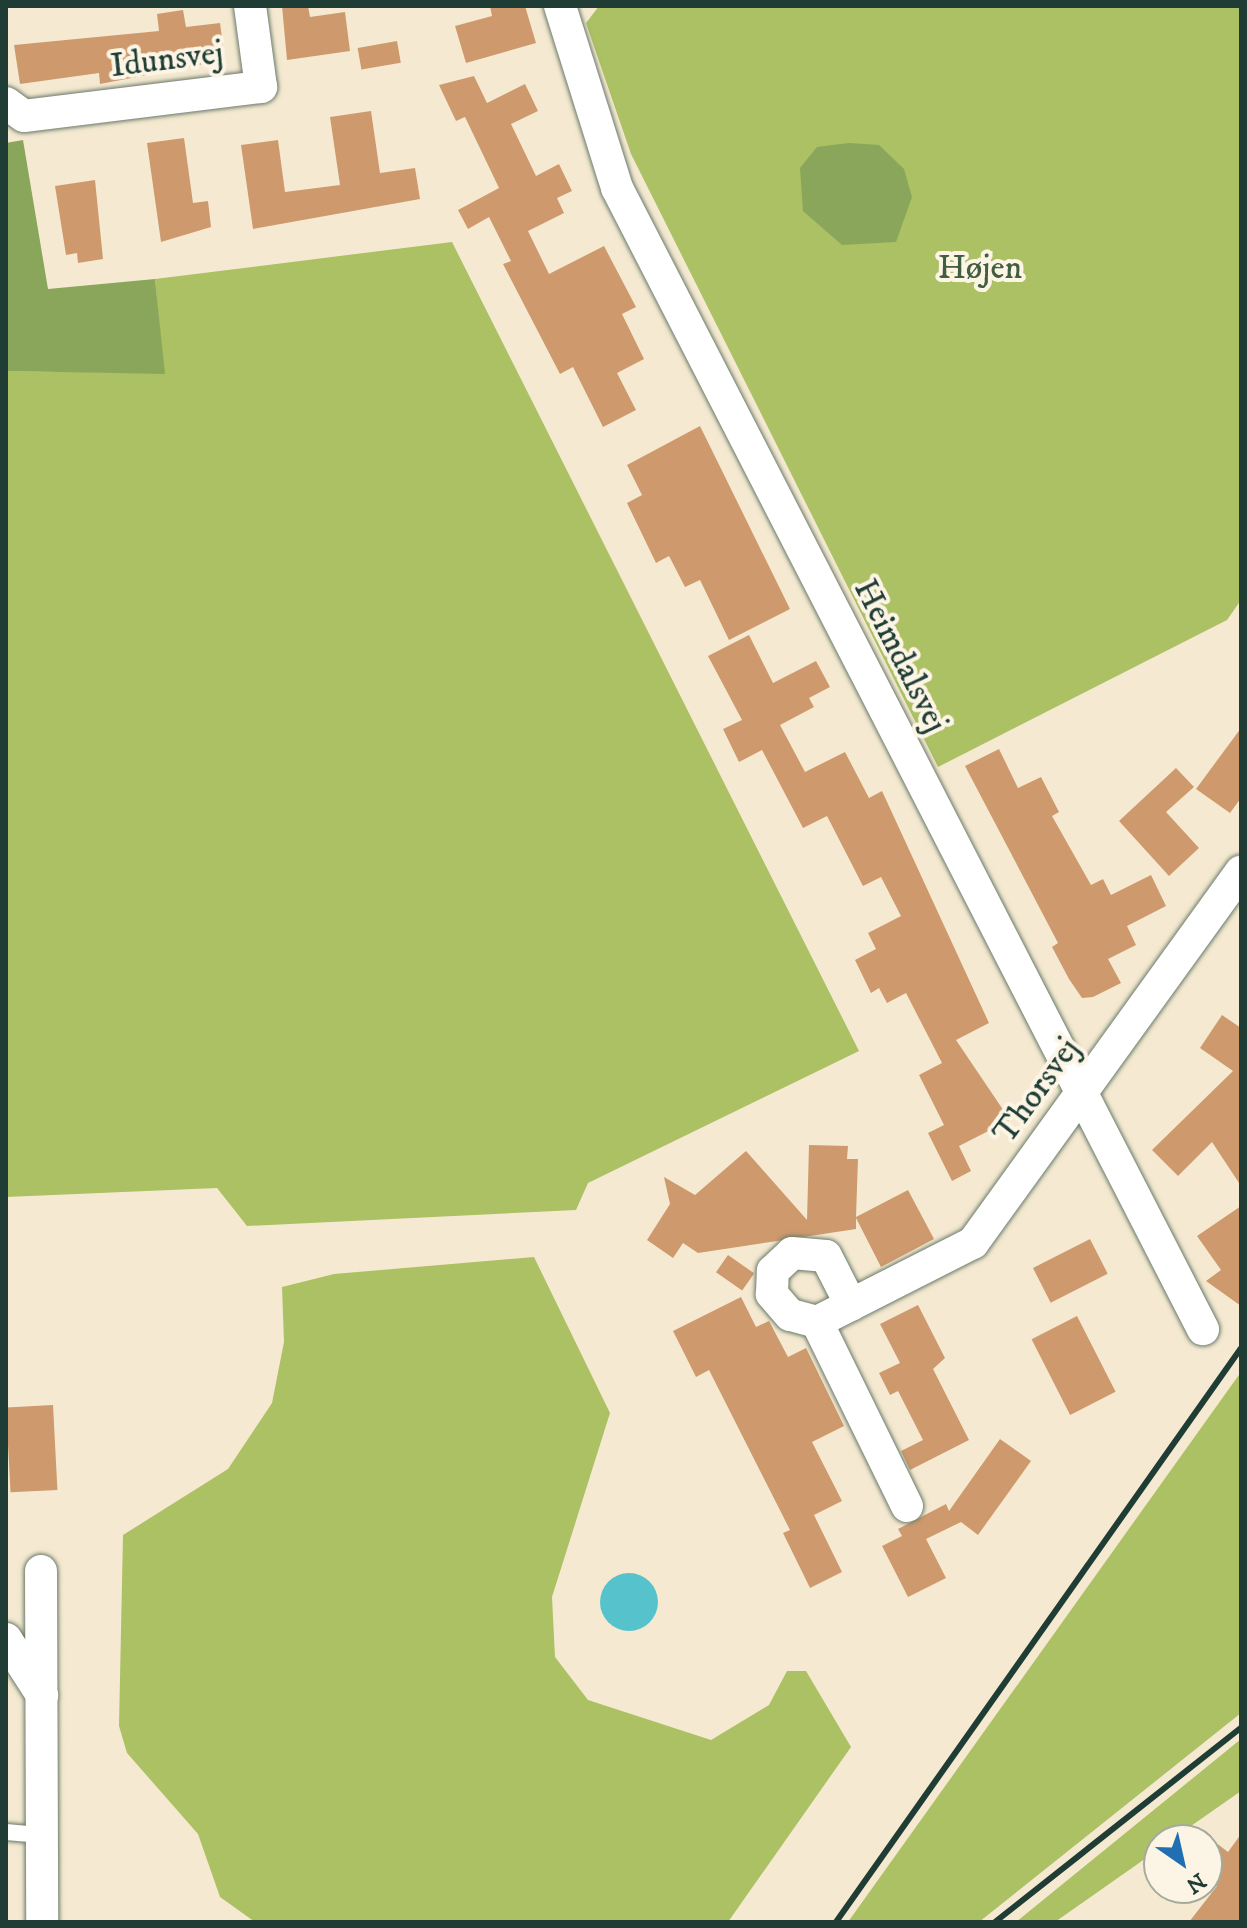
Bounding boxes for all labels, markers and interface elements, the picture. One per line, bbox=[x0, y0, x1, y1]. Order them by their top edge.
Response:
street label: Idunsvej bbox=[108, 33, 226, 87]
park label: Højen bbox=[938, 249, 1022, 289]
street label: Heimdalsvej bbox=[844, 573, 956, 739]
street label: Thorsvej bbox=[985, 1030, 1089, 1152]
north arrow bbox=[1143, 1824, 1223, 1904]
text: N bbox=[1181, 1866, 1211, 1899]

